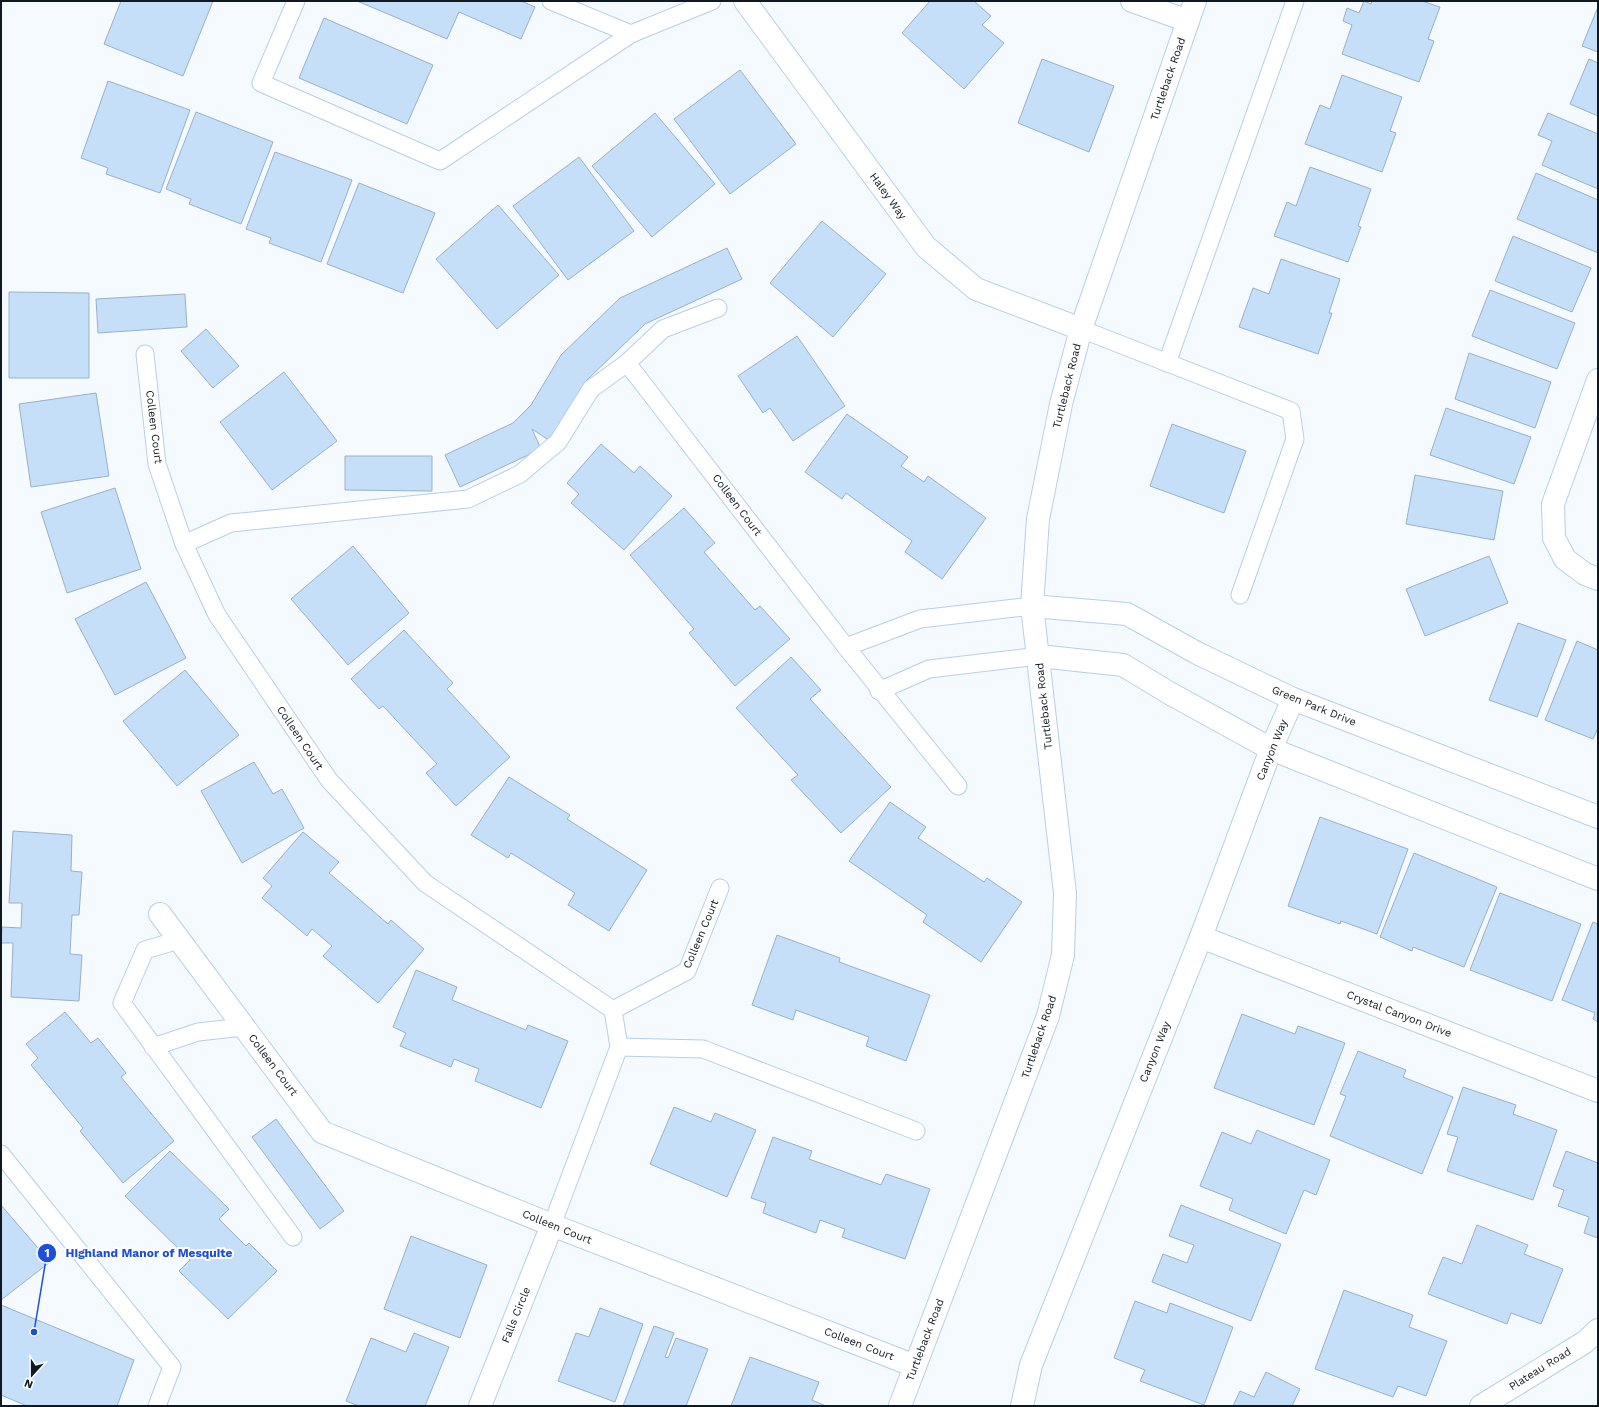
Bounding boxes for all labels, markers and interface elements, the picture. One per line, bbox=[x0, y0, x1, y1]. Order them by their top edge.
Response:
street label: Turtleback Road bbox=[1148, 36, 1188, 122]
street label: Haley Way bbox=[867, 170, 909, 222]
street label: Turtleback Road bbox=[1050, 342, 1084, 430]
street label: Colleen Court bbox=[143, 390, 165, 465]
street label: Colleen Court bbox=[710, 472, 765, 539]
street label: Turtleback Road bbox=[1033, 662, 1055, 750]
street label: Green Park Drive bbox=[1270, 683, 1358, 729]
street label: Colleen Court bbox=[274, 704, 326, 773]
street label: Canyon Way bbox=[1254, 717, 1290, 782]
street label: Colleen Court bbox=[681, 897, 722, 971]
street label: Crystal Canyon Drive bbox=[1345, 988, 1453, 1040]
street label: Turtleback Road bbox=[1019, 994, 1059, 1080]
street label: Canyon Way bbox=[1137, 1019, 1173, 1084]
street label: Colleen Court bbox=[246, 1032, 301, 1099]
street label: Colleen Court bbox=[520, 1207, 594, 1247]
callout: Highland Manor of Mesquite bbox=[37, 1241, 241, 1265]
text: 1 bbox=[44, 1246, 50, 1260]
text: Highland Manor of Mesquite bbox=[66, 1246, 233, 1260]
street label: Falls Circle bbox=[499, 1285, 533, 1345]
street label: Turtleback Road bbox=[903, 1297, 947, 1383]
street label: Colleen Court bbox=[822, 1325, 896, 1363]
street label: Plateau Road bbox=[1507, 1345, 1573, 1393]
north arrow bbox=[12, 1355, 52, 1395]
text: N bbox=[22, 1376, 35, 1391]

